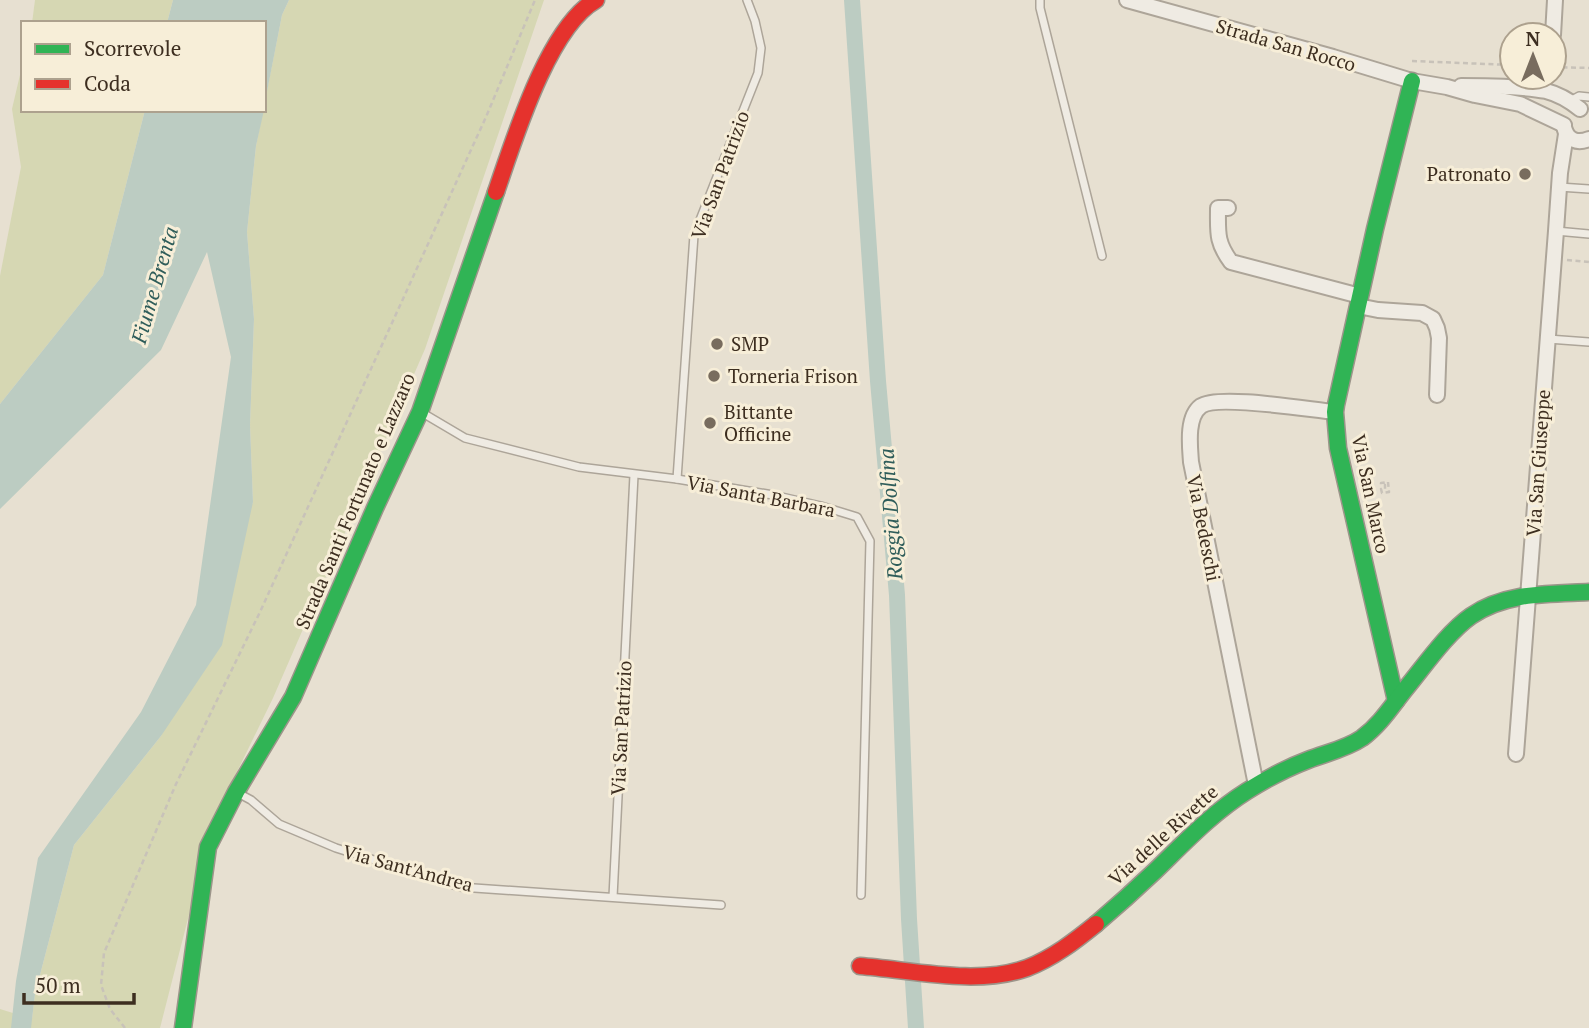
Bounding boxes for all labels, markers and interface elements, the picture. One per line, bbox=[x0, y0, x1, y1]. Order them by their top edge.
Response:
street label: Strada San Rocco bbox=[1213, 13, 1359, 76]
legend bbox=[21, 21, 266, 112]
north arrow bbox=[1498, 21, 1568, 91]
text: N bbox=[1526, 26, 1541, 51]
text: Scorrevole bbox=[84, 34, 181, 62]
text: Coda bbox=[84, 69, 131, 97]
street label: Via San Patrizio bbox=[685, 107, 754, 243]
place label: Patronato bbox=[1427, 161, 1511, 186]
marker: Patronato bbox=[1517, 166, 1533, 182]
water label: Fiume Brenta bbox=[124, 223, 184, 347]
place label: SMP bbox=[731, 331, 769, 356]
marker: SMP bbox=[709, 336, 725, 352]
place label: Torneria Frison bbox=[728, 363, 858, 388]
marker: Torneria Frison bbox=[706, 368, 722, 384]
street label: Strada Santi Fortunato e Lazzaro bbox=[289, 369, 420, 633]
street label: Via San Giuseppe bbox=[1520, 389, 1555, 537]
place label: Bittante Officine bbox=[724, 399, 793, 446]
marker: Bittante Officine bbox=[702, 415, 718, 431]
street label: Via San Marco bbox=[1347, 432, 1396, 556]
water label: Roggia Dolfina bbox=[871, 447, 909, 582]
street label: Via Santa Barbara bbox=[685, 469, 838, 522]
street label: Via Bedeschi bbox=[1182, 472, 1227, 583]
street label: Via San Patrizio bbox=[604, 660, 637, 796]
street label: Via delle Rivette bbox=[1103, 779, 1223, 890]
street label: Via Sant'Andrea bbox=[340, 838, 476, 897]
scale bar bbox=[24, 962, 135, 1006]
text: 50 m bbox=[35, 971, 81, 999]

